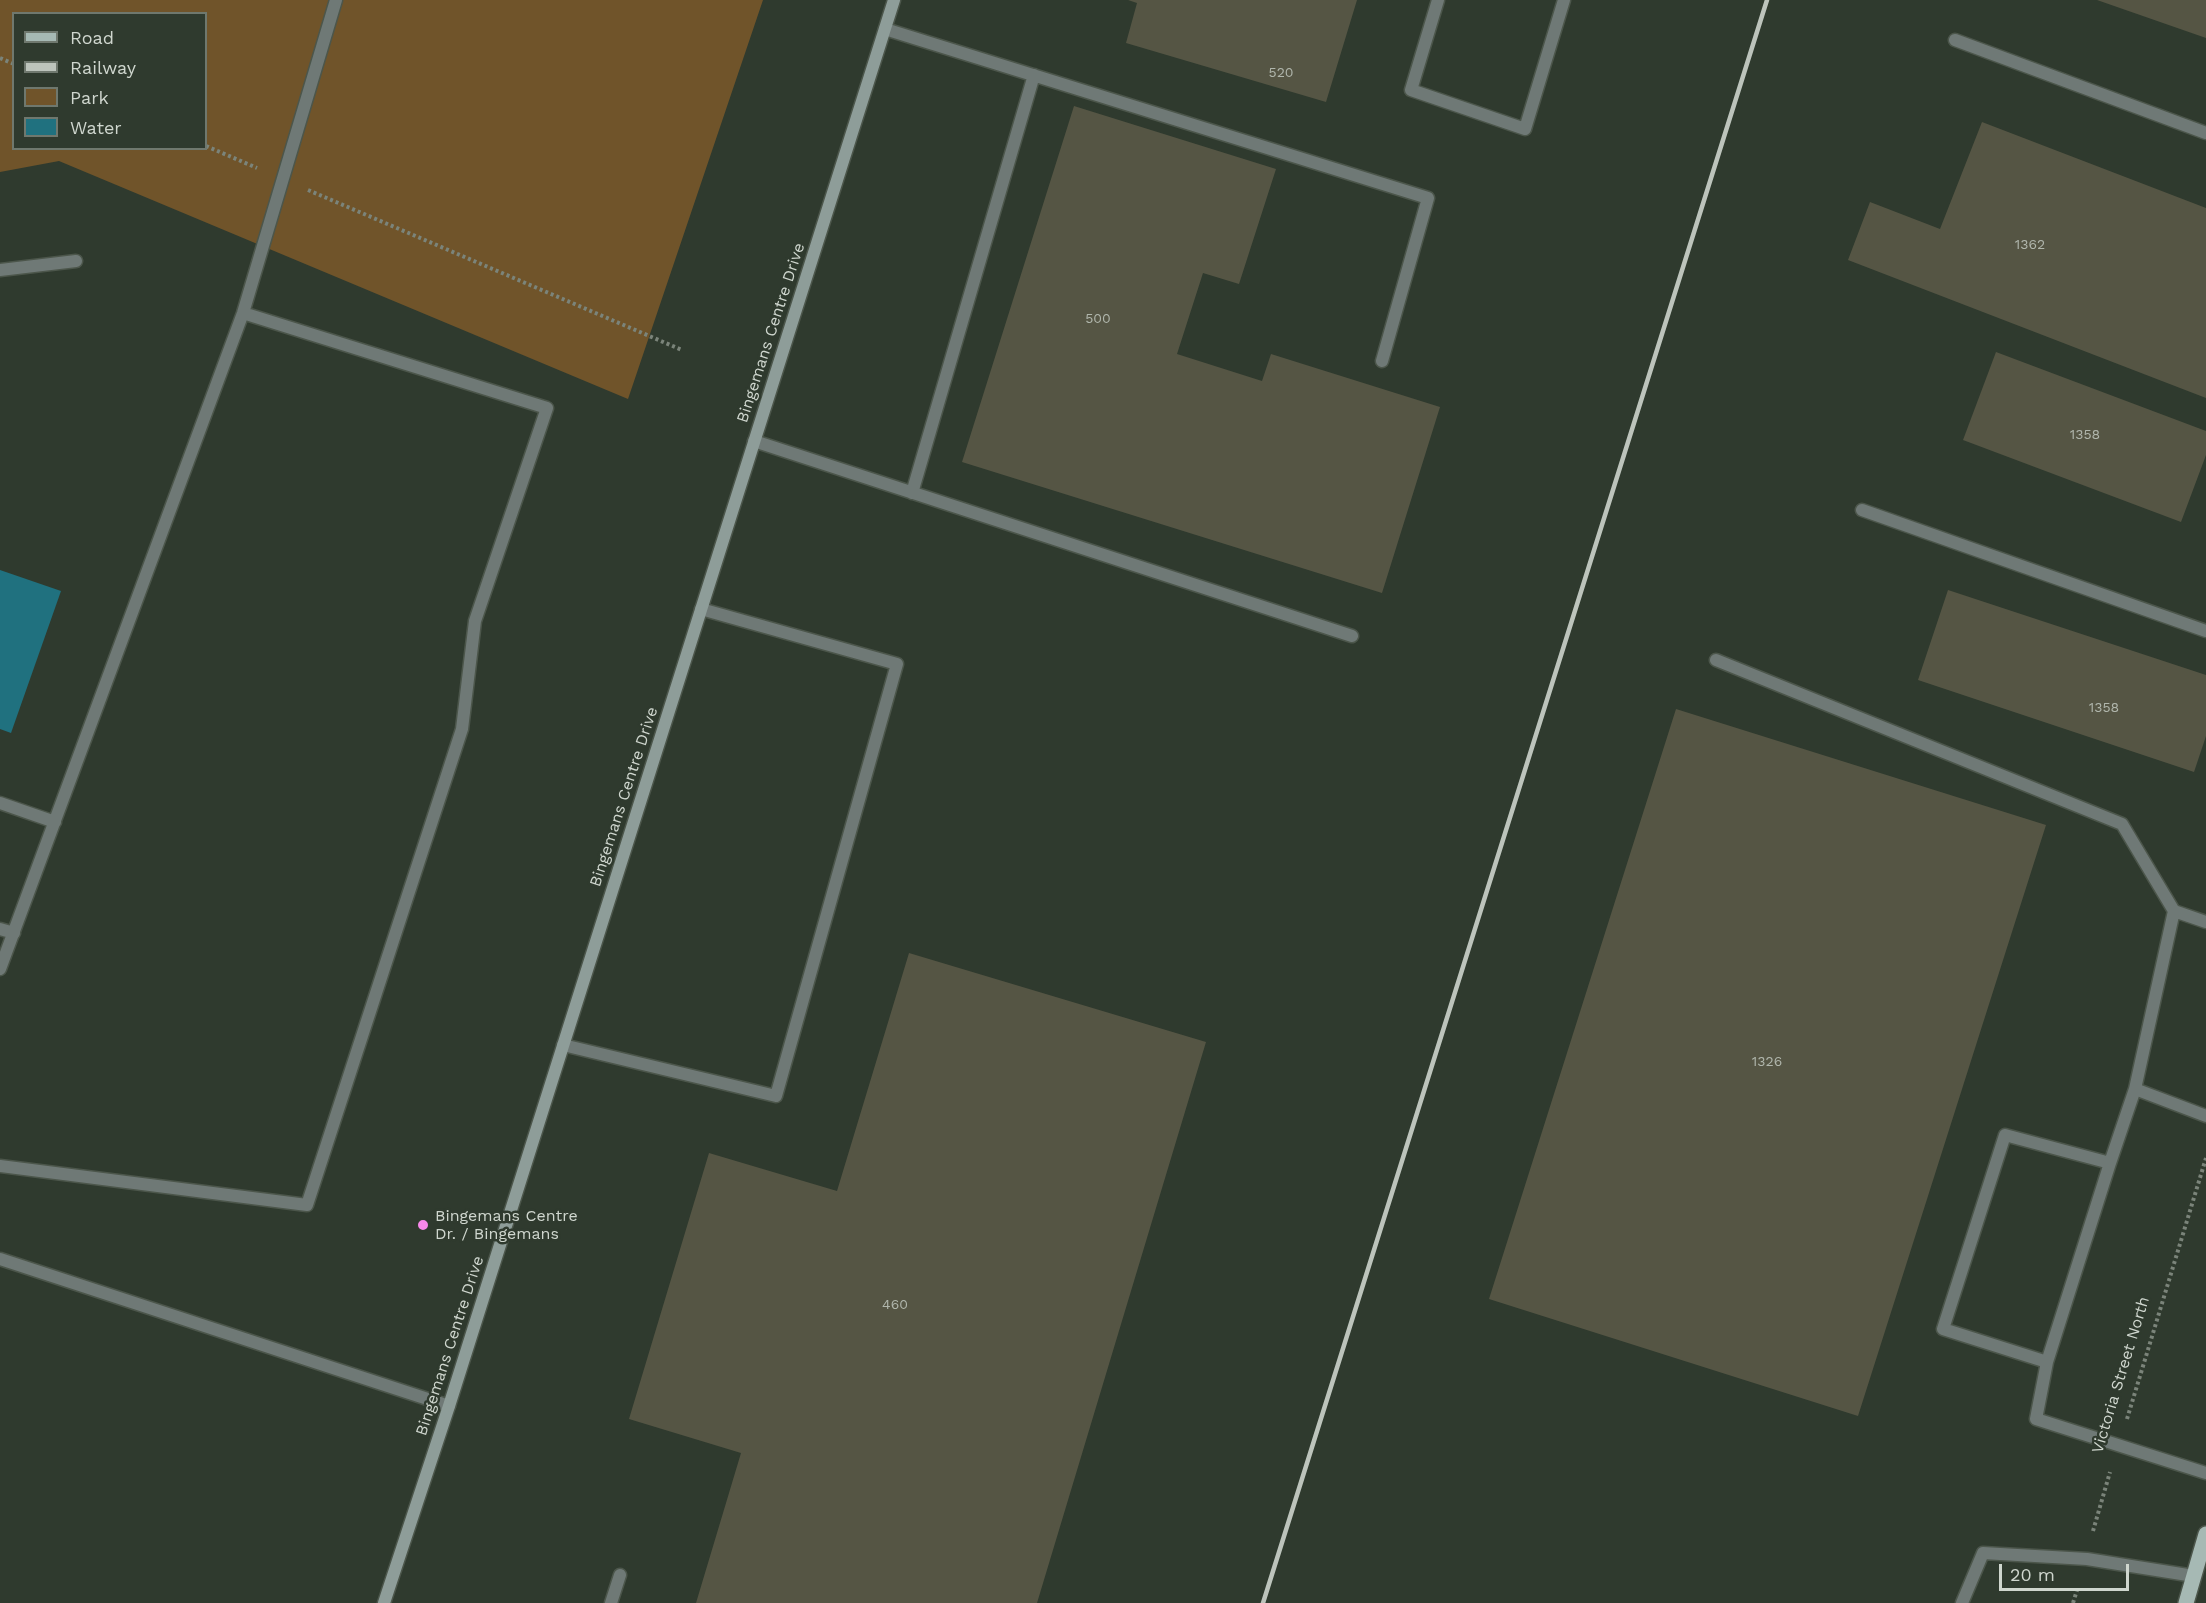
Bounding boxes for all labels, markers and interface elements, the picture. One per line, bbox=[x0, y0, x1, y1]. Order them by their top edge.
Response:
legend bbox=[12, 12, 207, 150]
text: Road bbox=[70, 27, 114, 48]
text: Railway bbox=[70, 57, 136, 78]
house number: 520 bbox=[1268, 65, 1294, 81]
text: Park bbox=[70, 87, 109, 108]
text: Water bbox=[70, 117, 122, 138]
house number: 1362 bbox=[2015, 237, 2045, 253]
street label: Bingemans Centre Drive bbox=[733, 241, 809, 425]
house number: 500 bbox=[1085, 311, 1111, 327]
house number: 1358 bbox=[2070, 427, 2100, 443]
house number: 1358 bbox=[2089, 700, 2119, 716]
street label: Bingemans Centre Drive bbox=[586, 705, 662, 889]
house number: 1326 bbox=[1752, 1054, 1782, 1070]
place label: Bingemans Centre Dr. / Bingemans bbox=[435, 1206, 578, 1244]
marker: Bingemans Centre Dr. / Bingemans bbox=[416, 1218, 430, 1232]
street label: Bingemans Centre Drive bbox=[412, 1254, 488, 1438]
street label: Victoria Street North bbox=[2088, 1294, 2154, 1456]
house number: 460 bbox=[882, 1297, 908, 1313]
scale bar bbox=[2002, 1552, 2132, 1590]
text: 20 m bbox=[2010, 1564, 2055, 1585]

